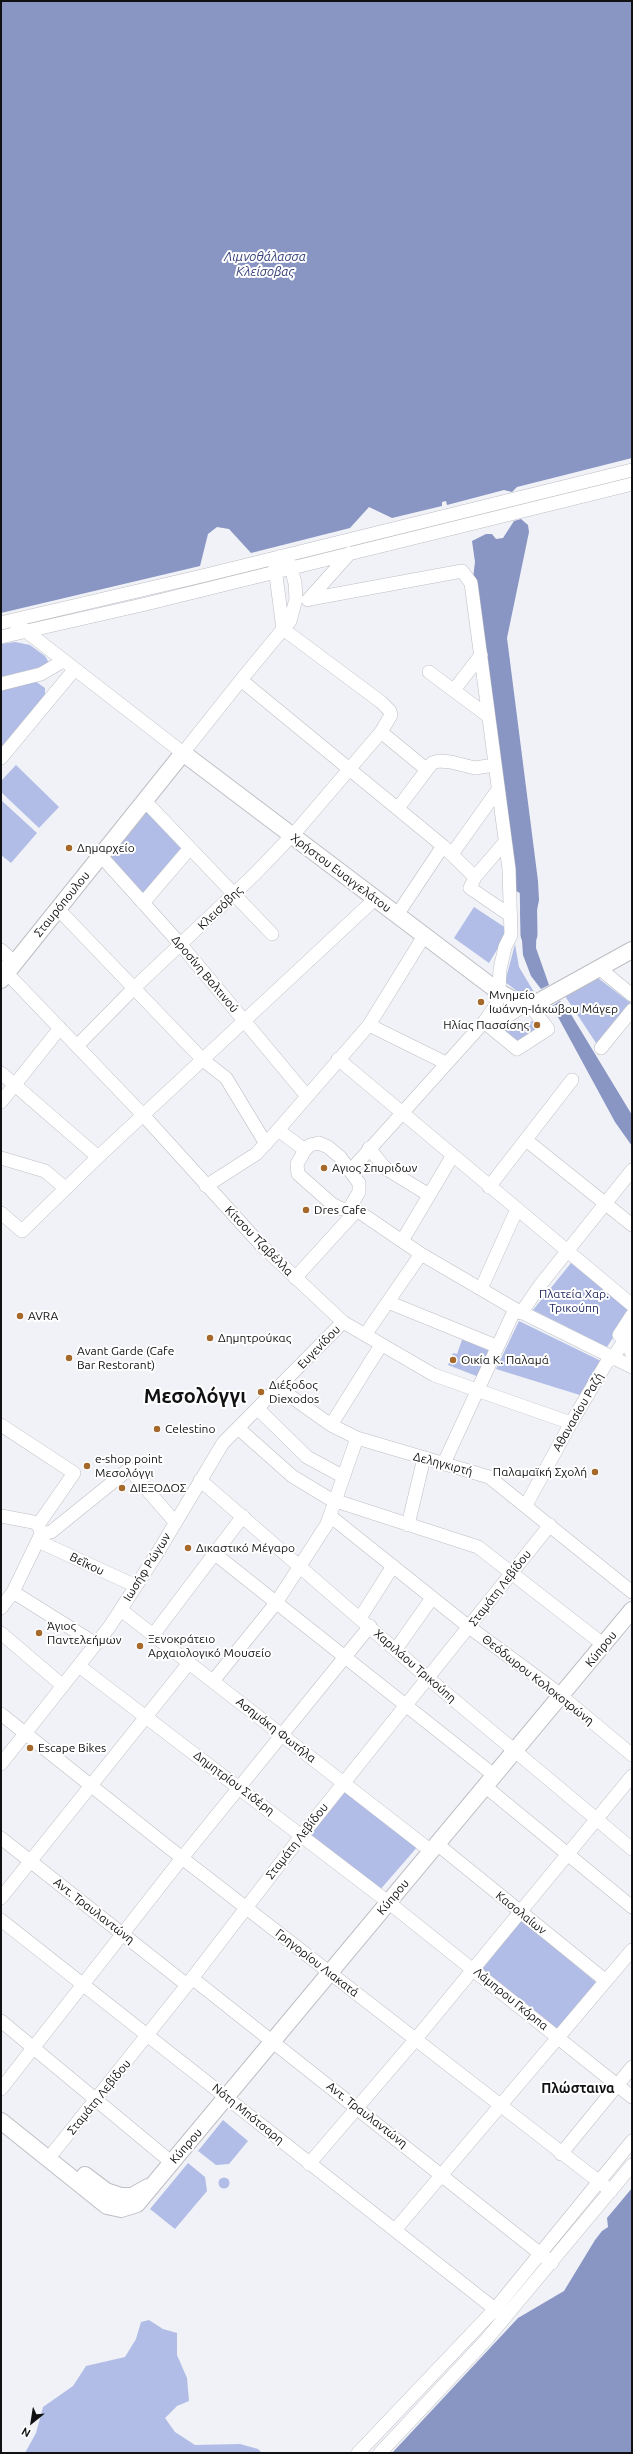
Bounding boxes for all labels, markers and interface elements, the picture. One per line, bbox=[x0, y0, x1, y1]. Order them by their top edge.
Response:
water label: Λιμνοθάλασσα Κλείσοβας bbox=[224, 249, 306, 280]
street label: Χρήστου Ευαγγελάτου bbox=[288, 831, 394, 915]
place label: Δημαρχείο bbox=[77, 841, 135, 855]
marker: Δημαρχείο bbox=[64, 843, 74, 853]
street label: Σταυρόπουλου bbox=[31, 868, 93, 940]
street label: Κλεισόβης bbox=[195, 883, 245, 933]
street label: Δροσίνη Βαλτινού bbox=[169, 933, 241, 1015]
place label: Μνημείο Ιωάννη-Ιάκωβου Μάγερ bbox=[489, 988, 618, 1016]
marker: Μνημείο Ιωάννη-Ιάκωβου Μάγερ bbox=[476, 997, 486, 1007]
place label: Ηλίας Πασσίσης bbox=[443, 1018, 529, 1032]
marker: Ηλίας Πασσίσης bbox=[532, 1020, 542, 1030]
place label: Αγιος Σπυριδων bbox=[332, 1161, 417, 1175]
marker: Αγιος Σπυριδων bbox=[319, 1163, 329, 1173]
street label: Κίτσου Τζαβέλλα bbox=[222, 1203, 296, 1279]
place label: Dres Cafe bbox=[314, 1203, 366, 1217]
marker: Dres Cafe bbox=[301, 1205, 311, 1215]
park label: Πλατεία Χαρ. Τρικούπη bbox=[539, 1287, 609, 1315]
place label: AVRA bbox=[28, 1309, 58, 1323]
marker: AVRA bbox=[15, 1311, 25, 1321]
street label: Ευγενίδου bbox=[295, 1322, 343, 1372]
place label: Δημητρούκας bbox=[218, 1331, 291, 1345]
marker: Δημητρούκας bbox=[205, 1333, 215, 1343]
place label: Avant Garde (Cafe Bar Restorant) bbox=[77, 1344, 174, 1372]
marker: Avant Garde (Cafe Bar Restorant) bbox=[64, 1353, 74, 1363]
place label: Οικία Κ. Παλαμά bbox=[461, 1353, 549, 1367]
marker: Οικία Κ. Παλαμά bbox=[448, 1355, 458, 1365]
street label: Αθανασίου Ραζή bbox=[550, 1370, 606, 1454]
place label: Διέξοδος Diexodos bbox=[269, 1378, 319, 1406]
district label: Μεσολόγγι bbox=[144, 1384, 246, 1408]
marker: Διέξοδος Diexodos bbox=[256, 1387, 266, 1397]
place label: Celestino bbox=[165, 1422, 215, 1436]
marker: Celestino bbox=[152, 1424, 162, 1434]
street label: Δεληγκιρτή bbox=[412, 1449, 474, 1479]
place label: e-shop point Μεσολόγγι bbox=[95, 1452, 162, 1480]
marker: e-shop point Μεσολόγγι bbox=[82, 1461, 92, 1471]
place label: Παλαμαϊκή Σχολή bbox=[493, 1465, 587, 1479]
marker: Παλαμαϊκή Σχολή bbox=[590, 1467, 600, 1477]
place label: ΔΙΕΞΟΔΟΣ bbox=[130, 1481, 186, 1495]
marker: ΔΙΕΞΟΔΟΣ bbox=[117, 1483, 127, 1493]
street label: Ιωσήφ Ρώγων bbox=[120, 1530, 174, 1604]
place label: Δικαστικό Μέγαρο bbox=[196, 1541, 295, 1555]
marker: Δικαστικό Μέγαρο bbox=[183, 1543, 193, 1553]
street label: Σταμάτη Λεβίδου bbox=[466, 1547, 534, 1629]
street label: Βεΐκου bbox=[67, 1550, 107, 1578]
place label: Άγιος Παντελεήμων bbox=[47, 1619, 122, 1647]
street label: Χαριλάου Τρικούπη bbox=[371, 1626, 459, 1706]
marker: Άγιος Παντελεήμων bbox=[34, 1628, 44, 1638]
street label: Κύπρου bbox=[582, 1628, 620, 1670]
place label: Ξενοκράτειο Αρχαιολογικό Μουσείο bbox=[148, 1632, 271, 1660]
street label: Θεόδωρου Κολοκοτρώνη bbox=[479, 1632, 597, 1728]
marker: Ξενοκράτειο Αρχαιολογικό Μουσείο bbox=[135, 1641, 145, 1651]
street label: Ασημάκη Φωτήλα bbox=[233, 1694, 319, 1766]
place label: Escape Bikes bbox=[38, 1741, 106, 1755]
marker: Escape Bikes bbox=[25, 1743, 35, 1753]
street label: Δημητρίου Σιδέρη bbox=[191, 1748, 277, 1818]
street label: Σταμάτη Λεβίδου bbox=[263, 1800, 331, 1882]
street label: Αντ. Τραυλαντώνη bbox=[51, 1875, 137, 1947]
street label: Κύπρου bbox=[374, 1876, 412, 1918]
street label: Κασολαίων bbox=[493, 1888, 549, 1938]
street label: Γρηγορίου Λιακατά bbox=[272, 1926, 362, 2000]
street label: Λάμπρου Γκόρπα bbox=[471, 1965, 551, 2033]
street label: Σταμάτη Λεβίδου bbox=[64, 2057, 134, 2137]
street label: Αντ. Τραυλαντώνη bbox=[324, 2079, 410, 2151]
district label: Πλώσταινα bbox=[541, 2080, 615, 2096]
street label: Νότη Μπότσαρη bbox=[209, 2081, 287, 2147]
street label: Κύπρου bbox=[167, 2125, 205, 2167]
north arrow bbox=[12, 2402, 52, 2442]
text: N bbox=[19, 2425, 33, 2440]

